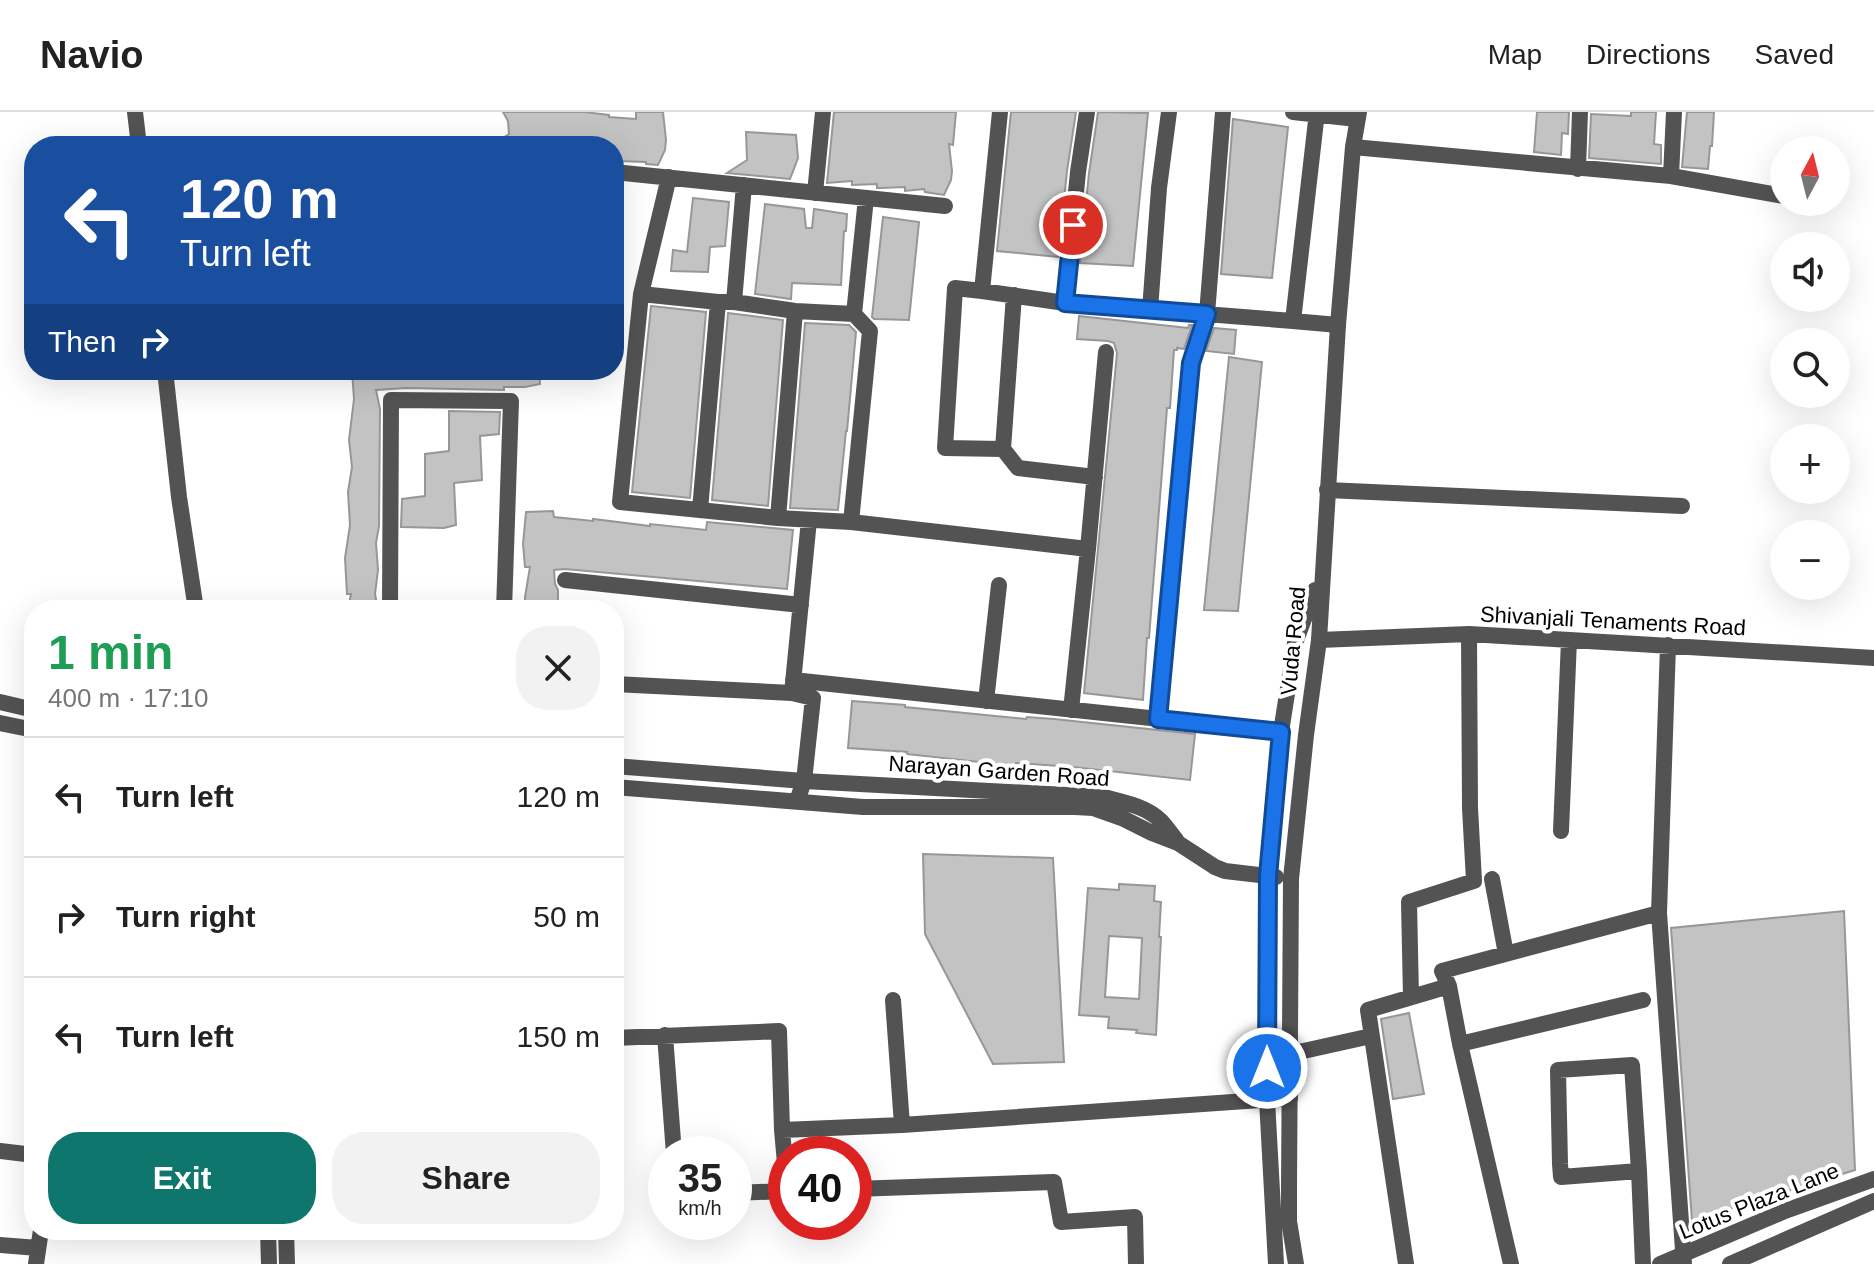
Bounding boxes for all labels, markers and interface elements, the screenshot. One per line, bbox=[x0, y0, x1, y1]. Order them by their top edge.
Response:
text: Navio bbox=[40, 34, 143, 76]
text: Map bbox=[1488, 39, 1542, 70]
text: Directions bbox=[1586, 39, 1711, 70]
text: Saved bbox=[1755, 39, 1834, 70]
north arrow bbox=[1770, 136, 1850, 216]
map controls bbox=[1770, 136, 1850, 600]
text: 120 m bbox=[180, 167, 339, 230]
icon: left bbox=[48, 168, 152, 272]
pin bbox=[1039, 191, 1107, 259]
icon: arrive bbox=[1051, 203, 1095, 247]
button: sound bbox=[1770, 232, 1850, 312]
text: Turn left bbox=[180, 233, 311, 274]
icon: right bbox=[132, 320, 176, 364]
text: Then bbox=[48, 325, 116, 358]
button: search bbox=[1770, 328, 1850, 408]
button: + bbox=[1770, 424, 1850, 504]
button: − bbox=[1770, 520, 1850, 600]
street label: Vuda Road bbox=[1276, 585, 1310, 697]
street label: Shivanjali Tenaments Road bbox=[1479, 602, 1747, 640]
text: 1 min bbox=[48, 626, 173, 679]
button: close bbox=[516, 626, 600, 710]
text: 400 m · 17:10 bbox=[48, 683, 208, 713]
street label: Narayan Garden Road bbox=[888, 751, 1110, 791]
icon: left bbox=[48, 775, 92, 819]
text: Turn left bbox=[116, 780, 234, 813]
text: 120 m bbox=[517, 780, 600, 813]
icon: right bbox=[48, 895, 92, 939]
text: Turn right bbox=[116, 900, 255, 933]
text: 50 m bbox=[533, 900, 600, 933]
icon: left bbox=[48, 1015, 92, 1059]
text: Turn left bbox=[116, 1020, 234, 1053]
text: 150 m bbox=[517, 1020, 600, 1053]
position arrow bbox=[1225, 1026, 1309, 1110]
button: Exit bbox=[48, 1132, 316, 1224]
button: Share bbox=[332, 1132, 600, 1224]
speed limit sign: 40 bbox=[768, 1136, 872, 1240]
text: 35 bbox=[678, 1156, 722, 1200]
street label: Lotus Plaza Lane bbox=[1675, 1158, 1843, 1244]
text: km/h bbox=[678, 1197, 722, 1219]

